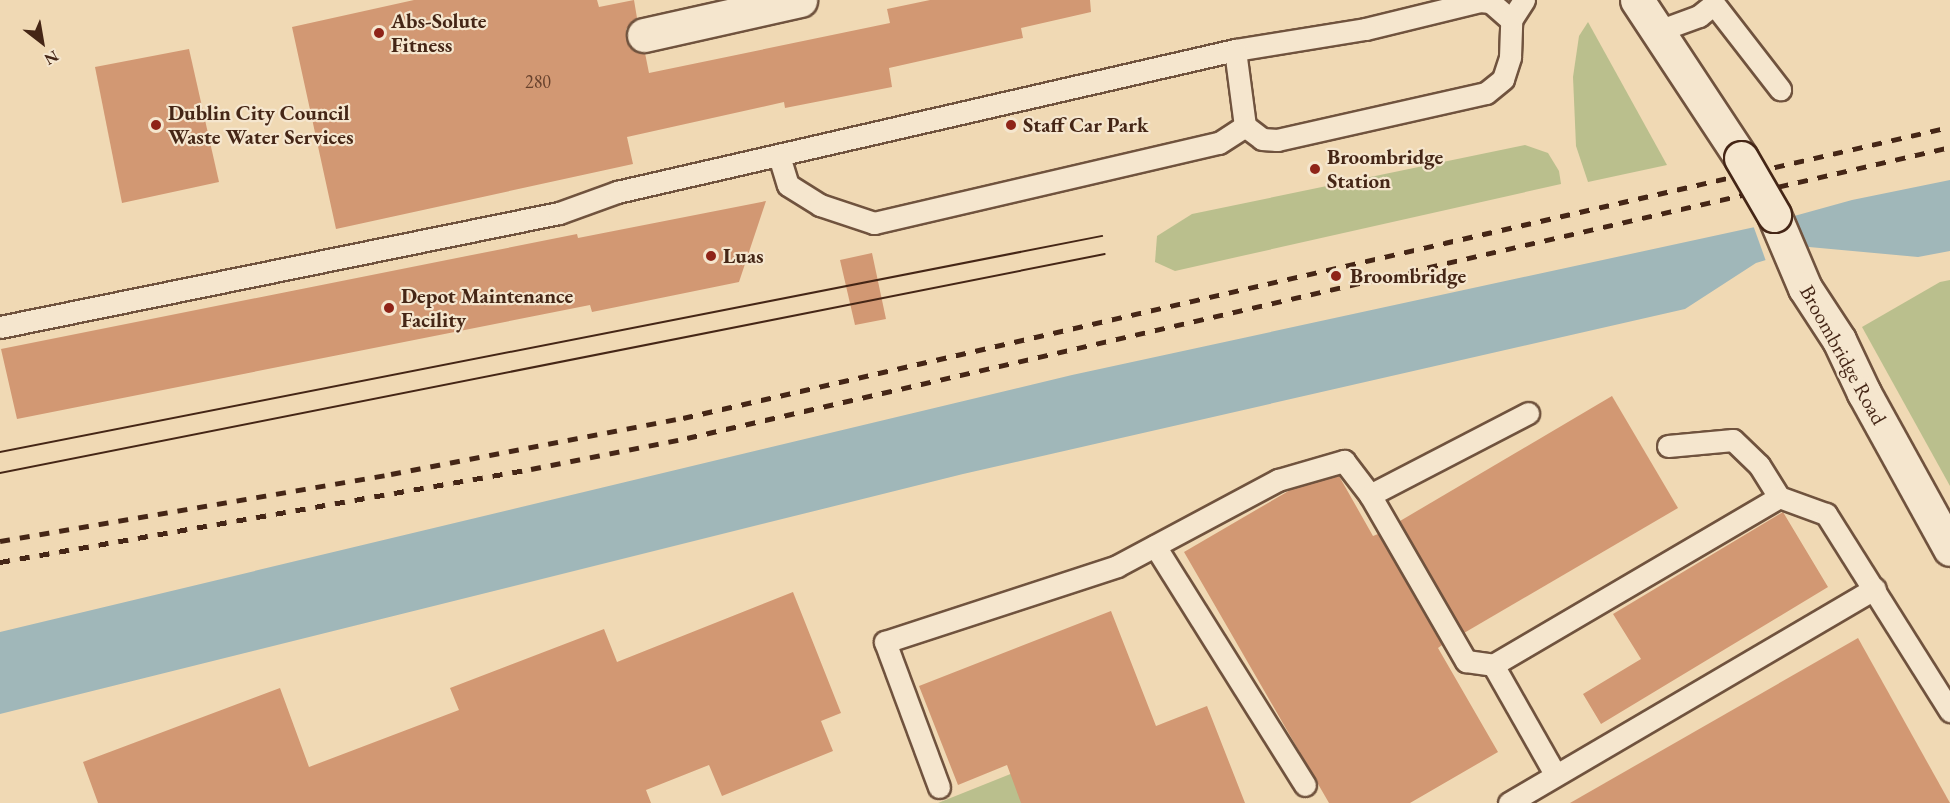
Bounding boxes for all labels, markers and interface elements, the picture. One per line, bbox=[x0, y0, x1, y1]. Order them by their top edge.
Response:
place label: Abs-Solute Fitness bbox=[391, 8, 487, 58]
north arrow bbox=[12, 12, 72, 72]
marker: Abs-Solute Fitness bbox=[372, 26, 386, 40]
text: N bbox=[41, 46, 62, 70]
house number: 280 bbox=[525, 71, 551, 93]
place label: Dublin City Council Waste Water Services bbox=[168, 100, 353, 150]
place label: Staff Car Park bbox=[1023, 112, 1148, 138]
marker: Dublin City Council Waste Water Services bbox=[149, 118, 163, 132]
marker: Staff Car Park bbox=[1004, 118, 1018, 132]
place label: Broombridge Station bbox=[1327, 144, 1443, 194]
marker: Broombridge Station bbox=[1308, 162, 1322, 176]
place label: Luas bbox=[723, 243, 764, 269]
marker: Luas bbox=[704, 249, 718, 263]
place label: Broombridge bbox=[1350, 263, 1466, 289]
marker: Broombridge bbox=[1327, 267, 1345, 285]
street label: Broombridge Road bbox=[1794, 281, 1892, 429]
place label: Depot Maintenance Facility bbox=[401, 283, 573, 333]
marker: Depot Maintenance Facility bbox=[382, 301, 396, 315]

